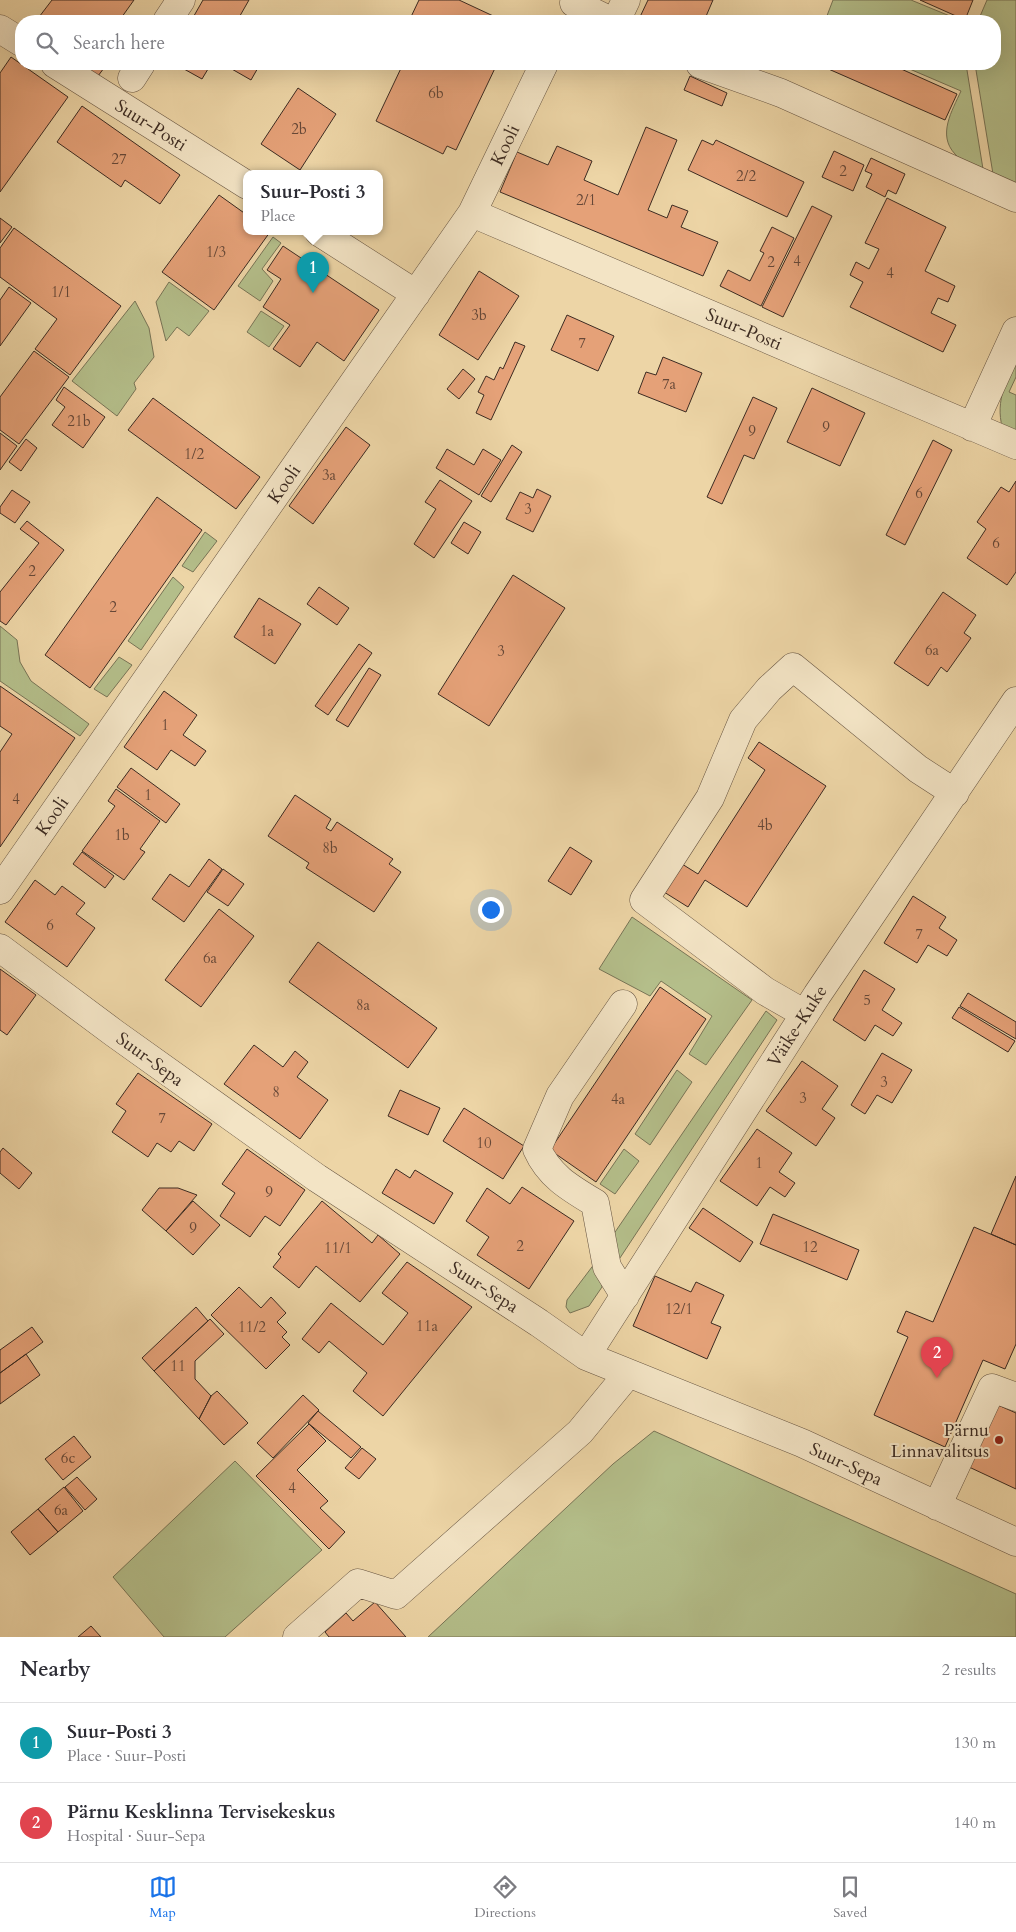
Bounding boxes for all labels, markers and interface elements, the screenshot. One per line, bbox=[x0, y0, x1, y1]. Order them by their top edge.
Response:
search box bbox=[15, 15, 1001, 70]
icon: search bbox=[33, 29, 61, 57]
text: Search here bbox=[73, 30, 165, 56]
house number: 6b bbox=[428, 83, 444, 103]
street label: Suur-Posti bbox=[110, 93, 191, 157]
house number: 2b bbox=[291, 119, 307, 139]
street label: Kooli bbox=[485, 121, 526, 170]
house number: 27 bbox=[111, 149, 127, 169]
house number: 2 bbox=[839, 161, 847, 181]
house number: 2/2 bbox=[736, 166, 756, 186]
popup bbox=[243, 170, 383, 235]
text: Suur-Posti 3 bbox=[261, 179, 365, 205]
house number: 2/1 bbox=[576, 190, 596, 210]
text: Place bbox=[261, 205, 296, 227]
house number: 1/3 bbox=[206, 242, 226, 262]
house number: 4 bbox=[793, 251, 801, 271]
pin: 1 bbox=[297, 252, 329, 293]
house number: 2 bbox=[767, 252, 775, 272]
house number: 4 bbox=[886, 263, 894, 283]
house number: 1/1 bbox=[51, 282, 71, 302]
street label: Suur-Posti bbox=[702, 302, 786, 357]
house number: 3b bbox=[471, 305, 487, 325]
house number: 7 bbox=[578, 333, 586, 353]
house number: 7a bbox=[662, 374, 677, 394]
house number: 21b bbox=[67, 411, 91, 431]
house number: 9 bbox=[822, 417, 830, 437]
house number: 9 bbox=[748, 421, 756, 441]
house number: 1/2 bbox=[184, 444, 204, 464]
street label: Kooli bbox=[262, 460, 307, 509]
house number: 3a bbox=[322, 465, 337, 485]
house number: 6 bbox=[915, 483, 923, 503]
house number: 3 bbox=[524, 499, 532, 519]
house number: 6 bbox=[992, 533, 1000, 553]
house number: 2 bbox=[28, 561, 36, 581]
house number: 2 bbox=[109, 597, 117, 617]
house number: 1a bbox=[260, 621, 275, 641]
house number: 6a bbox=[925, 640, 940, 660]
house number: 3 bbox=[497, 641, 505, 661]
house number: 1 bbox=[161, 715, 169, 735]
house number: 1 bbox=[144, 785, 152, 805]
house number: 4 bbox=[12, 789, 20, 809]
street label: Kooli bbox=[30, 792, 75, 841]
house number: 4b bbox=[757, 815, 773, 835]
house number: 1b bbox=[114, 825, 130, 845]
house number: 8b bbox=[322, 838, 338, 858]
your location bbox=[478, 897, 504, 923]
house number: 6 bbox=[46, 915, 54, 935]
house number: 7 bbox=[915, 924, 923, 944]
house number: 6a bbox=[203, 948, 218, 968]
street label: Väike-Kuke bbox=[762, 980, 833, 1072]
house number: 5 bbox=[863, 990, 871, 1010]
house number: 8a bbox=[356, 995, 371, 1015]
street label: Suur-Sepa bbox=[111, 1026, 189, 1093]
house number: 3 bbox=[880, 1072, 888, 1092]
house number: 8 bbox=[272, 1082, 280, 1102]
house number: 3 bbox=[799, 1088, 807, 1108]
house number: 4a bbox=[611, 1089, 626, 1109]
house number: 7 bbox=[158, 1108, 166, 1128]
house number: 10 bbox=[476, 1133, 492, 1153]
house number: 1 bbox=[755, 1153, 763, 1173]
house number: 9 bbox=[265, 1182, 273, 1202]
house number: 9 bbox=[189, 1218, 197, 1238]
house number: 2 bbox=[516, 1236, 524, 1256]
house number: 12 bbox=[802, 1237, 818, 1257]
house number: 11/1 bbox=[324, 1238, 352, 1258]
street label: Suur-Sepa bbox=[444, 1256, 523, 1319]
house number: 12/1 bbox=[665, 1299, 693, 1319]
house number: 11a bbox=[416, 1316, 438, 1336]
house number: 11/2 bbox=[238, 1317, 266, 1337]
pin: 2 bbox=[921, 1337, 953, 1378]
house number: 11 bbox=[170, 1356, 186, 1376]
place label: Pärnu Linnavalitsus bbox=[891, 1418, 989, 1464]
marker: Pärnu Linnavalitsus bbox=[993, 1434, 1005, 1446]
street label: Suur-Sepa bbox=[805, 1437, 887, 1492]
house number: 6c bbox=[61, 1448, 75, 1468]
house number: 4 bbox=[288, 1478, 296, 1498]
house number: 6a bbox=[54, 1500, 69, 1520]
text: Nearby bbox=[20, 1655, 91, 1684]
text: 2 results bbox=[942, 1659, 996, 1681]
text: Suur-Posti 3 bbox=[67, 1719, 172, 1745]
text: 1 bbox=[32, 1732, 40, 1754]
text: 130 m bbox=[954, 1732, 996, 1754]
text: Place · Suur-Posti bbox=[67, 1745, 186, 1767]
text: Pärnu Kesklinna Tervisekeskus bbox=[67, 1799, 335, 1825]
text: 2 bbox=[32, 1812, 40, 1834]
text: 140 m bbox=[954, 1812, 996, 1834]
text: Hospital · Suur-Sepa bbox=[67, 1825, 205, 1847]
tab: Map bbox=[149, 1873, 177, 1922]
tab: Directions bbox=[474, 1873, 536, 1922]
tab: Saved bbox=[833, 1873, 867, 1922]

